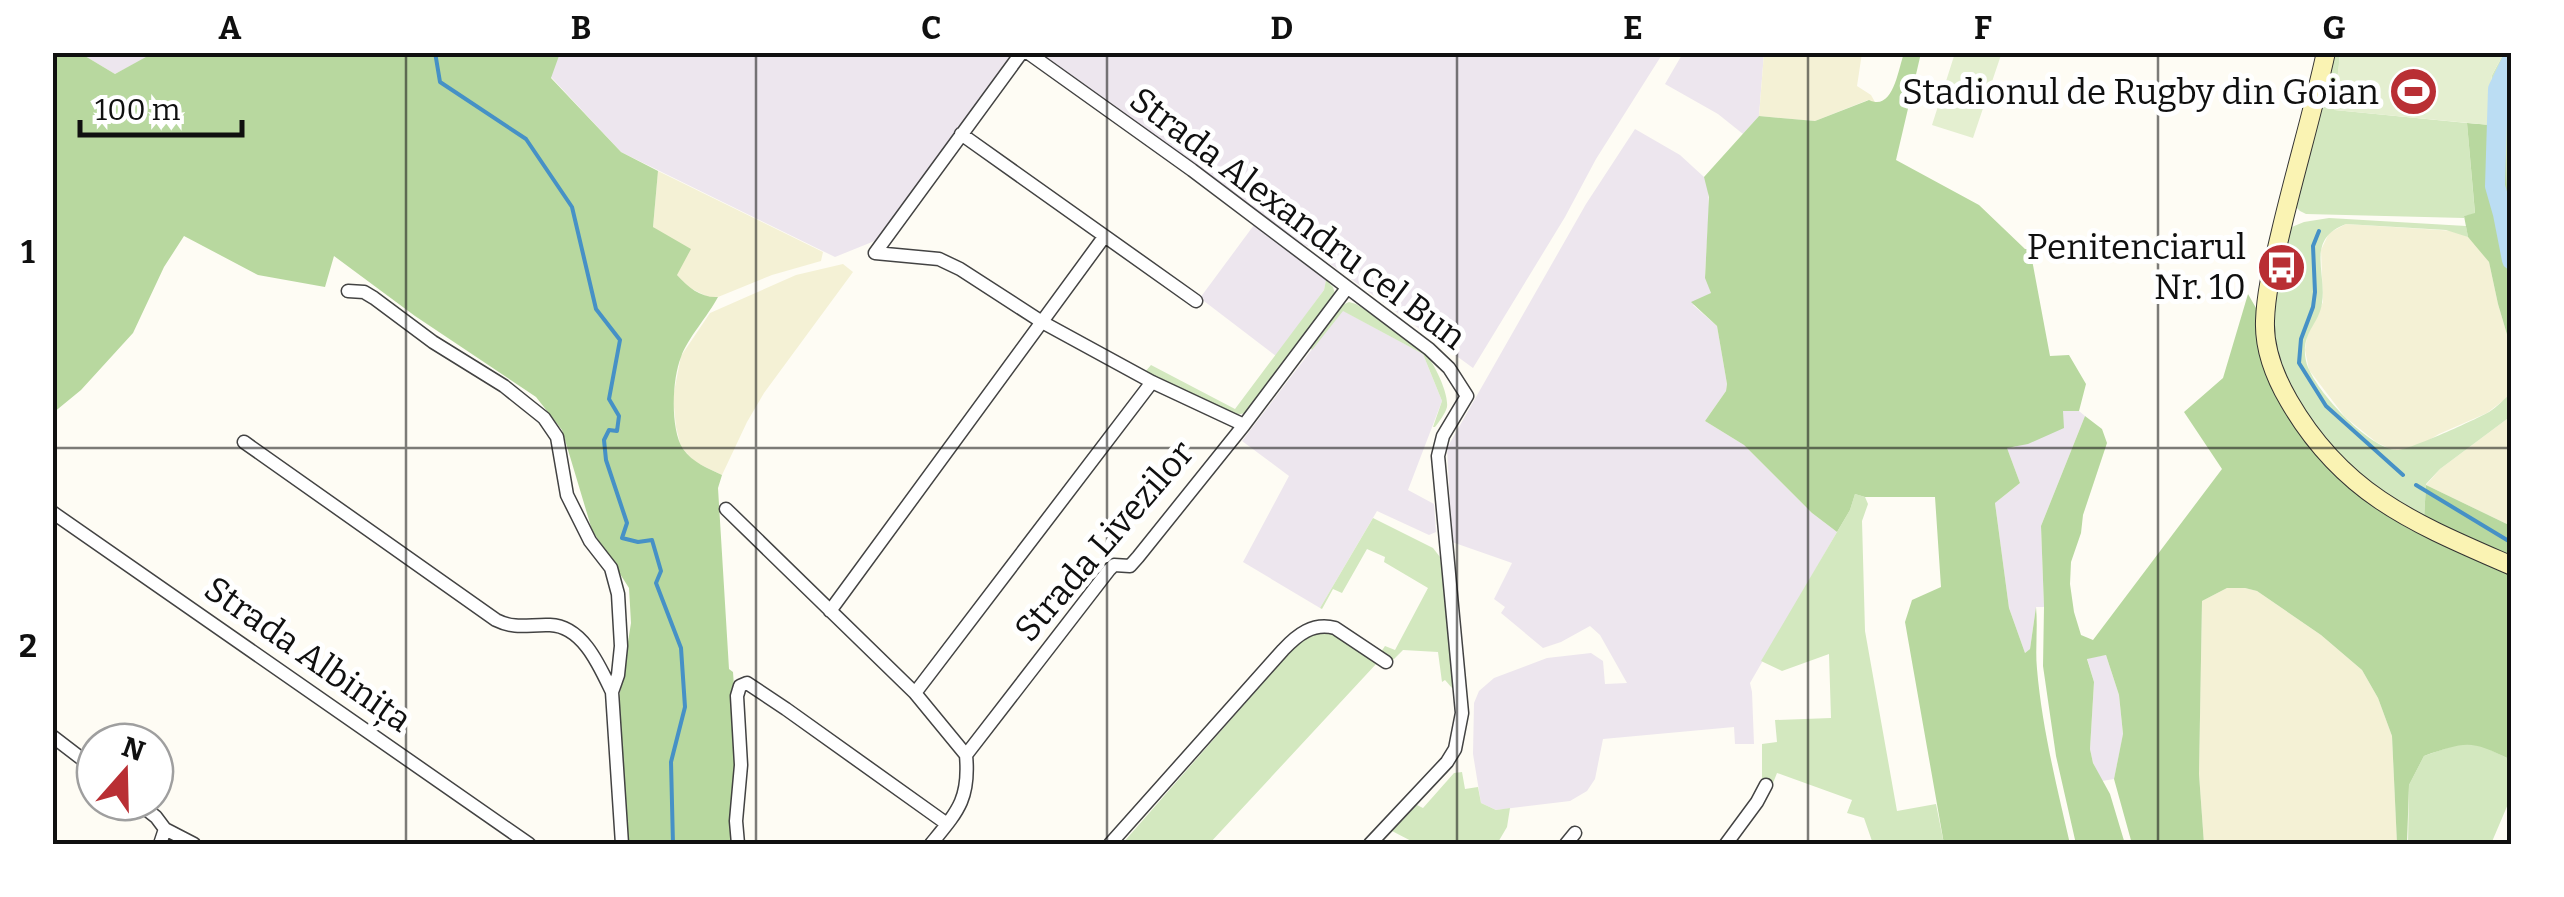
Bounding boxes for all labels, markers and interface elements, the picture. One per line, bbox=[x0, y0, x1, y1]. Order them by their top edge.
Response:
text: A bbox=[219, 9, 242, 47]
text: B bbox=[571, 9, 591, 47]
text: C bbox=[921, 9, 941, 47]
text: D bbox=[1271, 9, 1293, 47]
text: E bbox=[1623, 9, 1643, 47]
text: F bbox=[1974, 9, 1992, 47]
text: G bbox=[2323, 9, 2346, 47]
sports icon: Stadionul de Rugby din Goian bbox=[2388, 66, 2440, 118]
place label: Stadionul de Rugby din Goian bbox=[1902, 71, 2379, 113]
scale bar bbox=[80, 75, 242, 137]
street label: Strada Alexandru cel Bun bbox=[1122, 78, 1474, 358]
text: 100 m bbox=[95, 92, 181, 128]
place label: Penitenciarul Nr. 10 bbox=[2027, 226, 2246, 308]
text: 1 bbox=[21, 233, 35, 271]
bus stop icon: Penitenciarul Nr. 10 bbox=[2255, 241, 2307, 293]
street label: Strada Livezilor bbox=[1006, 432, 1202, 650]
street label: Strada Albinița bbox=[196, 567, 419, 742]
text: 2 bbox=[19, 627, 37, 665]
north arrow bbox=[75, 722, 175, 822]
text: N bbox=[118, 730, 149, 768]

